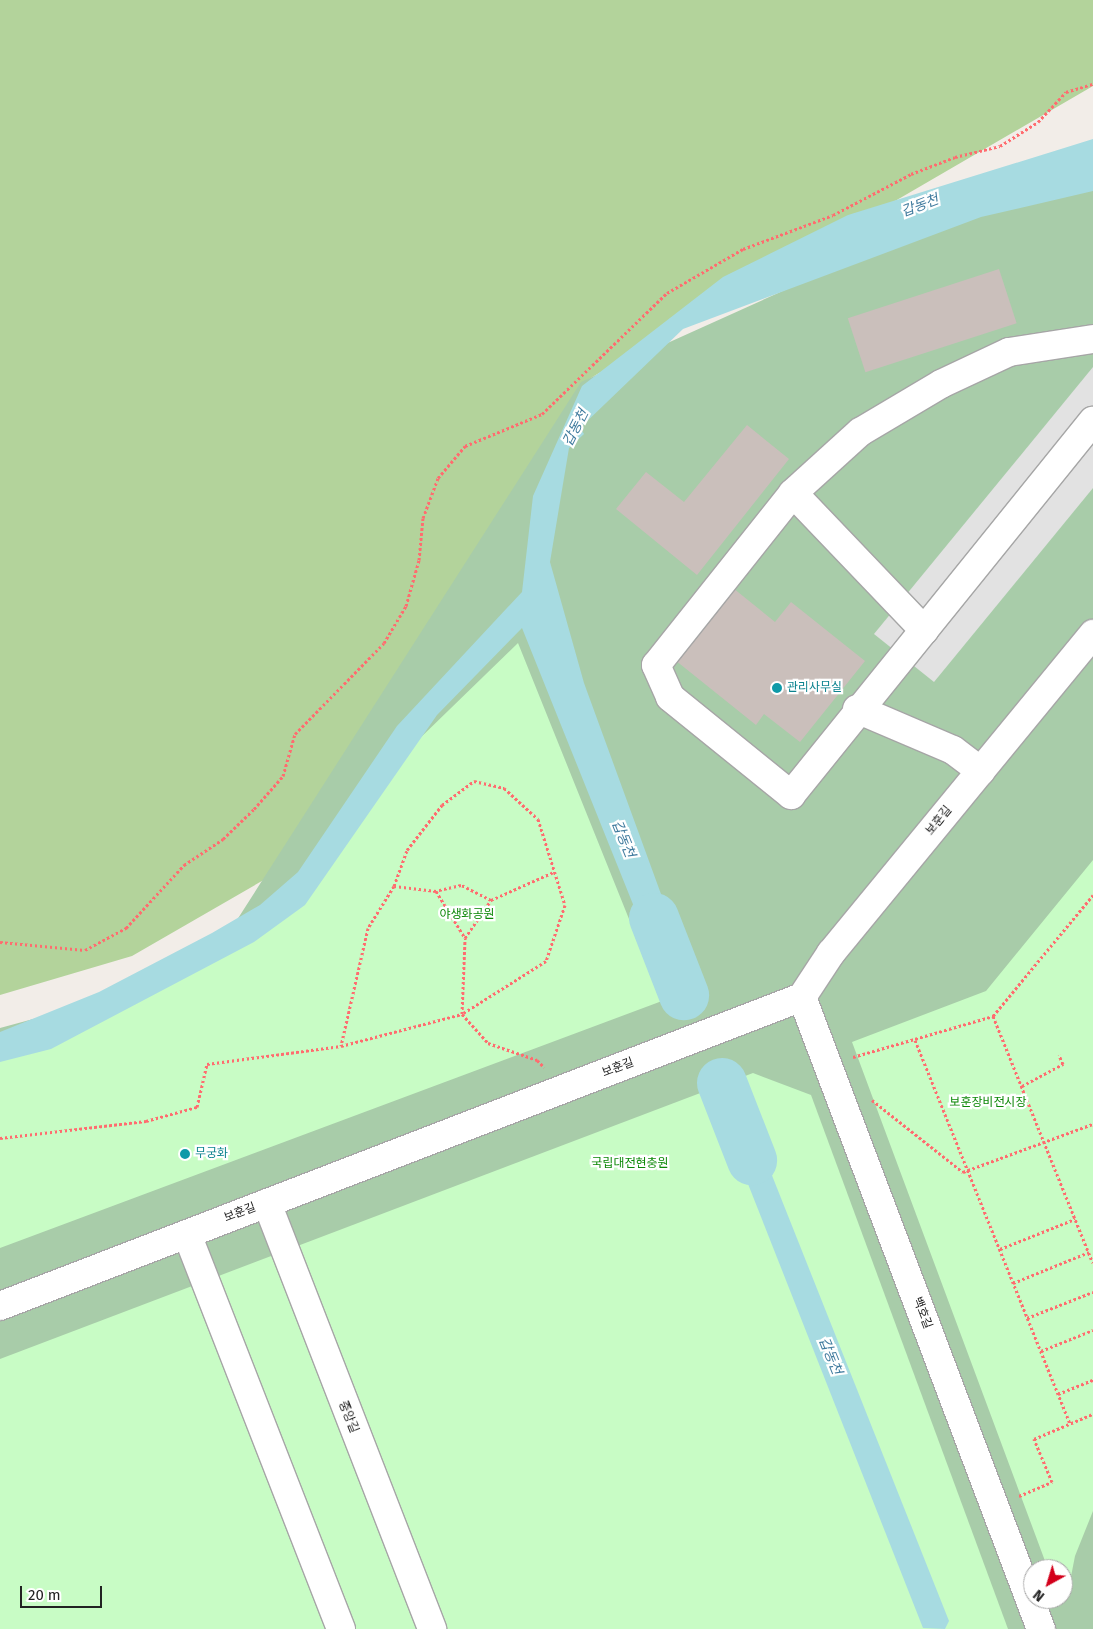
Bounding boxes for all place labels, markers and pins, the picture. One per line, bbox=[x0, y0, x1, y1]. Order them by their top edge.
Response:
place label: 관리사무실 bbox=[787, 681, 842, 695]
marker: 관리사무실 bbox=[771, 682, 783, 694]
place label: 무궁화 bbox=[195, 1147, 228, 1161]
marker: 무궁화 bbox=[179, 1148, 191, 1160]

